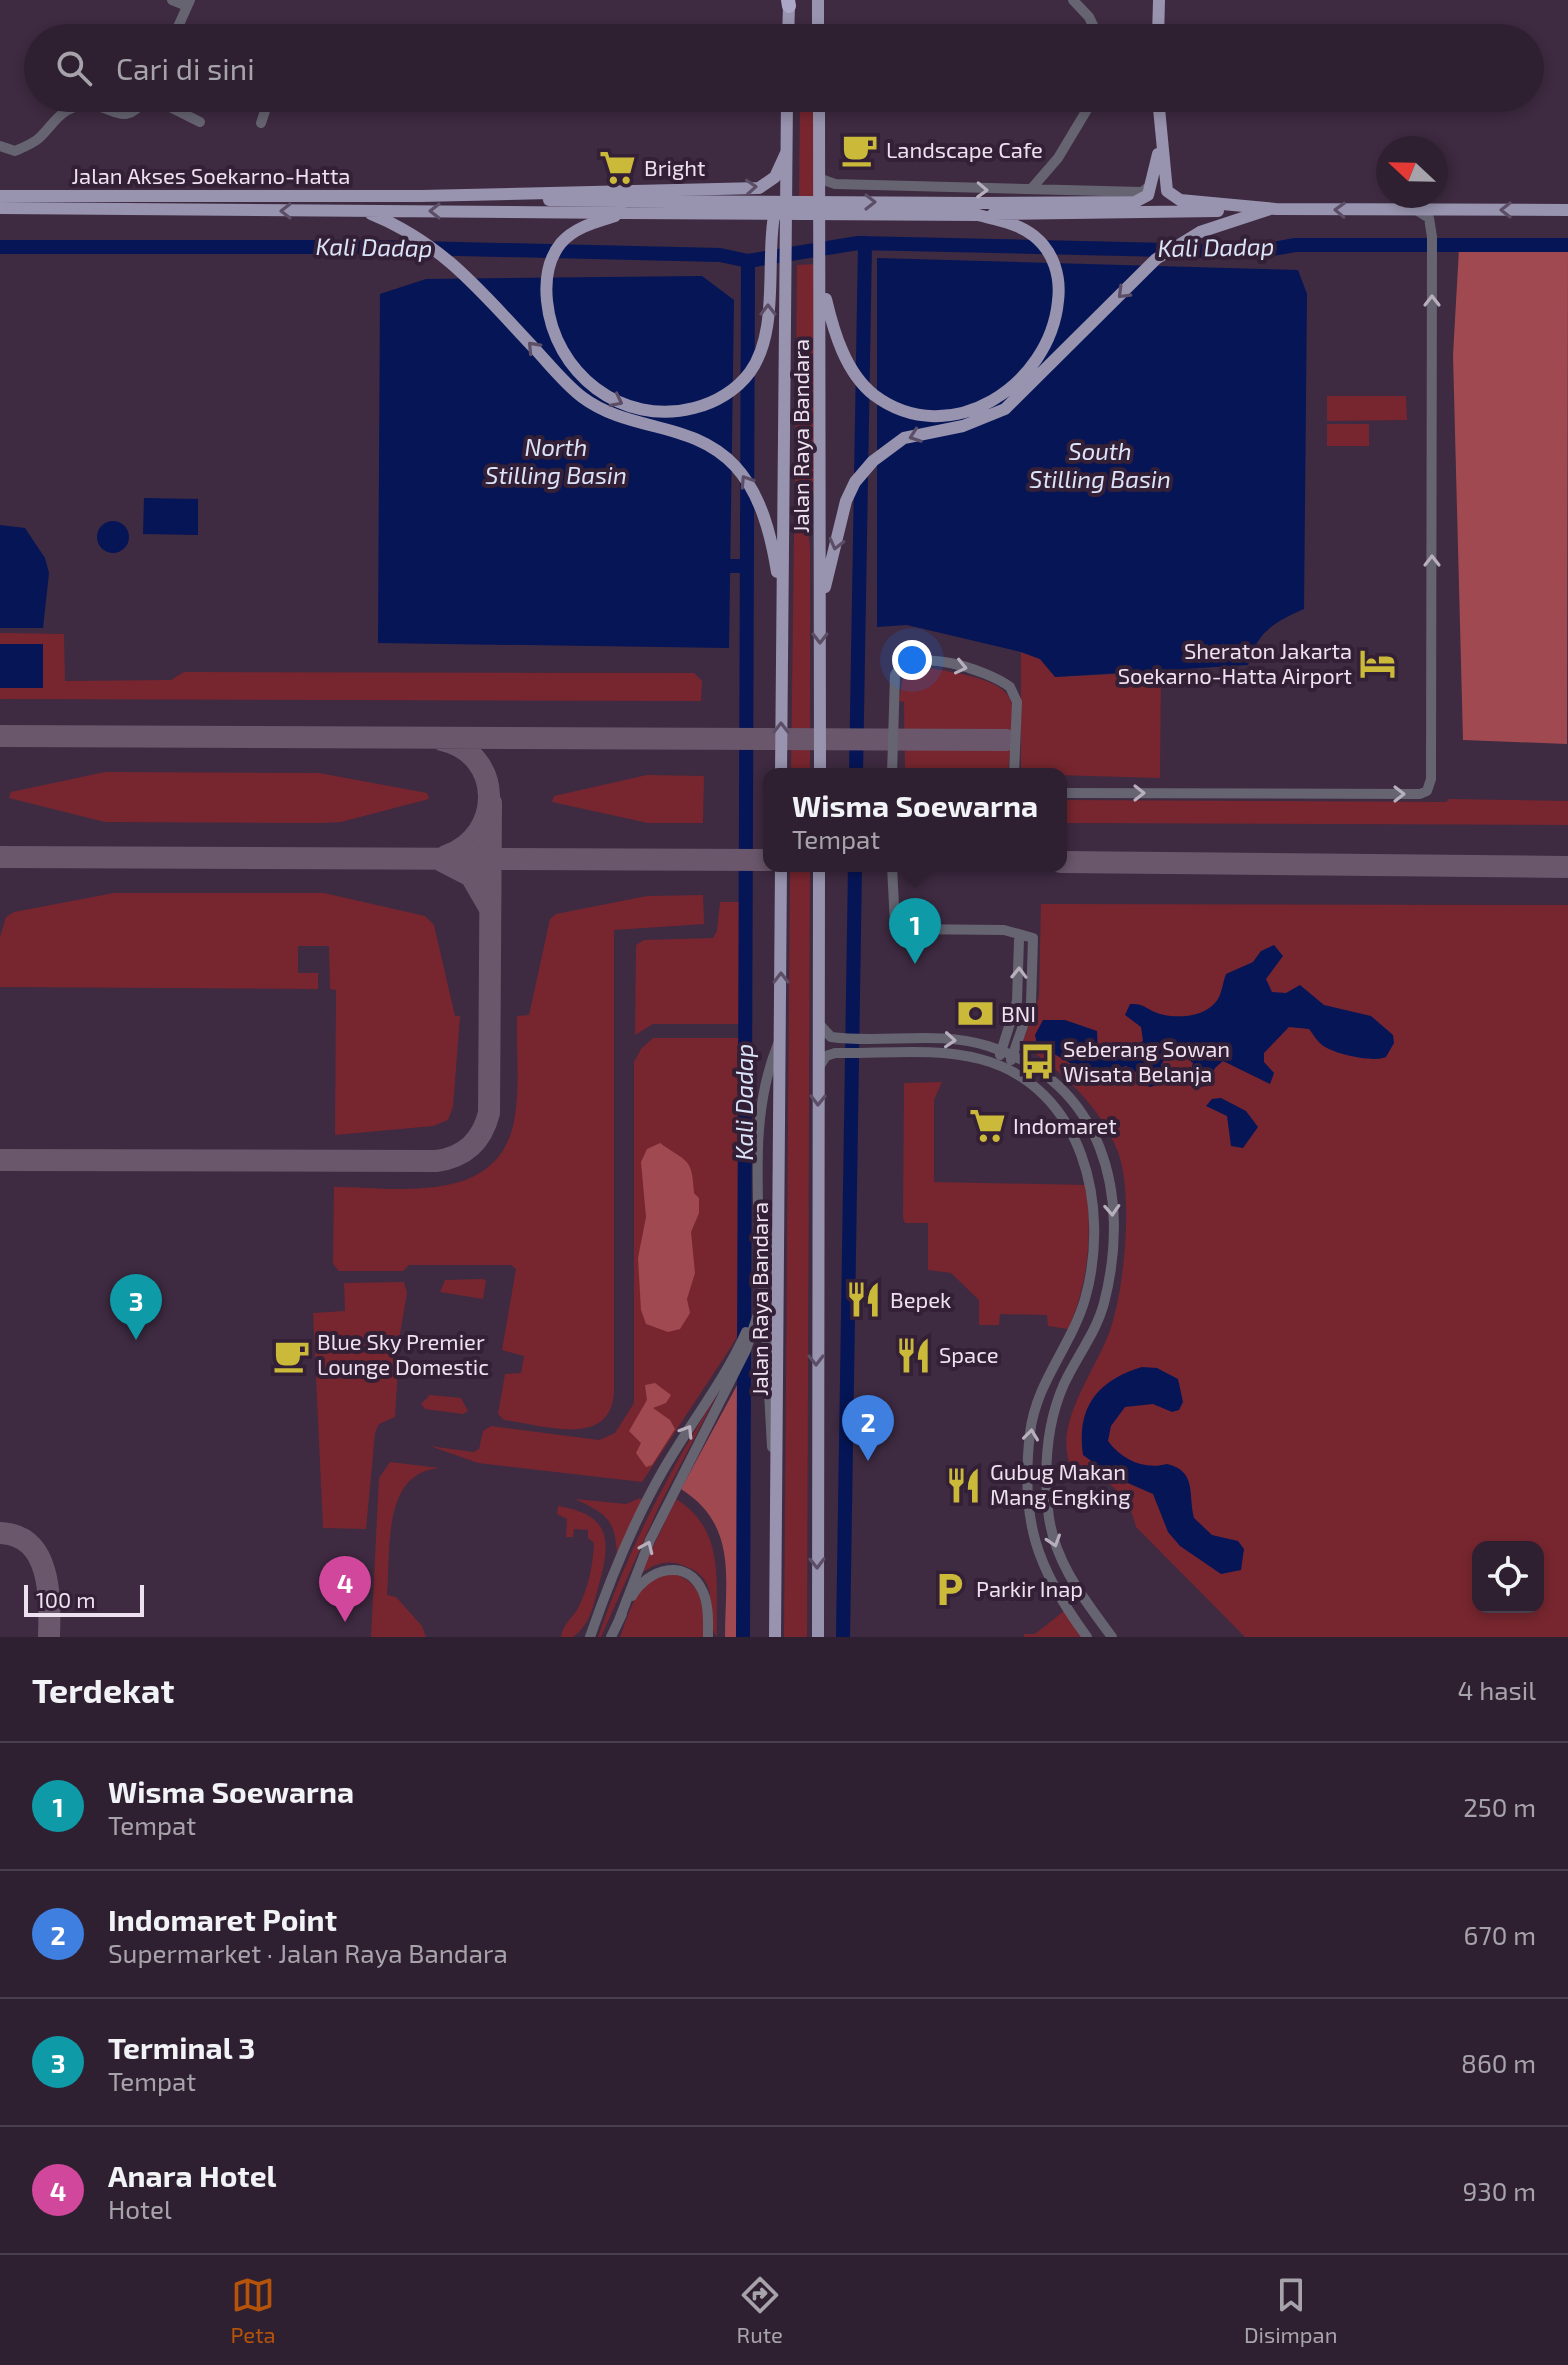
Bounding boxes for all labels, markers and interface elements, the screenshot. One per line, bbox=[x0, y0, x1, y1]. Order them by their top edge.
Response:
search box bbox=[24, 24, 1544, 112]
icon: search bbox=[52, 46, 96, 90]
text: Cari di sini bbox=[116, 50, 255, 86]
cafe icon: Landscape Cafe bbox=[841, 131, 879, 169]
place label: Landscape Cafe bbox=[886, 136, 1043, 162]
north arrow bbox=[1376, 136, 1448, 208]
supermarket icon: Bright bbox=[599, 149, 637, 187]
place label: Bright bbox=[644, 154, 705, 180]
street label: Jalan Akses Soekarno-Hatta bbox=[72, 162, 350, 188]
one-way arrow bbox=[745, 179, 758, 196]
one-way arrow bbox=[976, 182, 989, 199]
one-way arrow bbox=[864, 193, 877, 211]
one-way arrow bbox=[1333, 201, 1346, 218]
one-way arrow bbox=[1499, 201, 1512, 219]
one-way arrow bbox=[279, 202, 292, 220]
one-way arrow bbox=[428, 202, 441, 220]
water label: Kali Dadap bbox=[315, 231, 433, 262]
water label: Kali Dadap bbox=[1157, 231, 1275, 262]
one-way arrow bbox=[1117, 284, 1132, 298]
one-way arrow bbox=[1423, 294, 1441, 307]
one-way arrow bbox=[759, 303, 777, 316]
street label: Jalan Raya Bandara bbox=[787, 339, 813, 533]
one-way arrow bbox=[528, 342, 543, 356]
one-way arrow bbox=[609, 391, 623, 407]
one-way arrow bbox=[909, 426, 923, 442]
water label: North Stilling Basin bbox=[485, 432, 627, 489]
water label: South Stilling Basin bbox=[1029, 436, 1171, 493]
one-way arrow bbox=[741, 476, 756, 490]
one-way arrow bbox=[828, 536, 845, 550]
one-way arrow bbox=[1423, 554, 1440, 567]
one-way arrow bbox=[811, 632, 829, 645]
place label: Sheraton Jakarta Soekarno-Hatta Airport bbox=[1118, 637, 1352, 688]
your location bbox=[892, 640, 932, 680]
hotel icon: Sheraton Jakarta Soekarno-Hatta Airport bbox=[1359, 645, 1397, 683]
one-way arrow bbox=[954, 658, 968, 675]
one-way arrow bbox=[773, 721, 790, 734]
popup bbox=[763, 768, 1067, 872]
one-way arrow bbox=[1133, 784, 1146, 802]
one-way arrow bbox=[1393, 785, 1406, 803]
text: Wisma Soewarna bbox=[792, 787, 1038, 823]
text: Tempat bbox=[792, 823, 880, 854]
pin: 1 bbox=[889, 898, 941, 964]
one-way arrow bbox=[1010, 966, 1028, 979]
one-way arrow bbox=[772, 971, 790, 984]
bank icon: BNI bbox=[956, 995, 994, 1033]
place label: BNI bbox=[1001, 1000, 1036, 1026]
one-way arrow bbox=[944, 1032, 957, 1049]
place label: Seberang Sowan Wisata Belanja bbox=[1063, 1035, 1230, 1087]
bus stop icon: Seberang Sowan Wisata Belanja bbox=[1018, 1043, 1056, 1081]
water label: Kali Dadap bbox=[729, 1044, 758, 1160]
one-way arrow bbox=[809, 1094, 827, 1107]
supermarket icon: Indomaret bbox=[968, 1107, 1006, 1145]
place label: Indomaret bbox=[1013, 1112, 1117, 1138]
street label: Jalan Raya Bandara bbox=[746, 1202, 772, 1396]
one-way arrow bbox=[1104, 1204, 1121, 1217]
pin: 3 bbox=[110, 1274, 162, 1340]
restaurant icon: Bepek bbox=[845, 1281, 883, 1319]
place label: Bepek bbox=[890, 1286, 951, 1312]
place label: Blue Sky Premier Lounge Domestic bbox=[317, 1328, 489, 1379]
cafe icon: Blue Sky Premier Lounge Domestic bbox=[272, 1336, 310, 1374]
restaurant icon: Space bbox=[894, 1336, 932, 1374]
place label: Space bbox=[939, 1341, 999, 1367]
one-way arrow bbox=[807, 1354, 825, 1367]
pin: 2 bbox=[842, 1395, 894, 1461]
one-way arrow bbox=[677, 1425, 692, 1440]
one-way arrow bbox=[1022, 1428, 1039, 1441]
place label: Gubug Makan Mang Engking bbox=[990, 1458, 1130, 1509]
restaurant icon: Gubug Makan Mang Engking bbox=[945, 1466, 983, 1504]
one-way arrow bbox=[1045, 1533, 1061, 1547]
one-way arrow bbox=[637, 1541, 653, 1555]
map controls bbox=[1472, 1541, 1544, 1613]
button: locate bbox=[1472, 1541, 1544, 1613]
pin: 4 bbox=[319, 1556, 371, 1622]
one-way arrow bbox=[808, 1557, 826, 1570]
parking icon: Parkir Inap bbox=[931, 1570, 969, 1608]
place label: Parkir Inap bbox=[976, 1575, 1083, 1601]
scale bar bbox=[24, 1581, 144, 1617]
text: 100 m bbox=[36, 1586, 95, 1612]
text: Terdekat bbox=[32, 1669, 174, 1710]
text: 4 hasil bbox=[1457, 1674, 1536, 1705]
text: Wisma Soewarna bbox=[108, 1773, 354, 1809]
text: 1 bbox=[52, 1791, 64, 1822]
text: 250 m bbox=[1463, 1791, 1536, 1822]
text: Tempat bbox=[108, 1809, 196, 1840]
text: Indomaret Point bbox=[108, 1901, 337, 1937]
text: 2 bbox=[50, 1919, 66, 1950]
text: 670 m bbox=[1464, 1919, 1536, 1950]
text: Supermarket · Jalan Raya Bandara bbox=[108, 1937, 508, 1968]
text: Terminal 3 bbox=[108, 2029, 255, 2065]
text: 3 bbox=[51, 2047, 65, 2078]
text: 860 m bbox=[1461, 2047, 1536, 2078]
text: Tempat bbox=[108, 2065, 196, 2096]
text: Anara Hotel bbox=[108, 2157, 276, 2193]
text: 4 bbox=[50, 2175, 66, 2206]
text: 930 m bbox=[1462, 2175, 1536, 2206]
text: Hotel bbox=[108, 2193, 172, 2224]
tab: Peta bbox=[230, 2273, 276, 2347]
tab: Rute bbox=[737, 2273, 783, 2347]
tab: Disimpan bbox=[1244, 2273, 1337, 2347]

